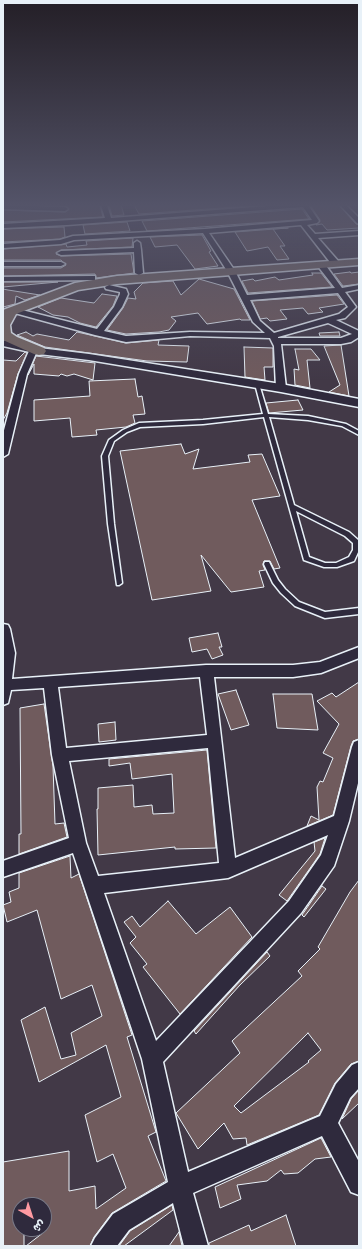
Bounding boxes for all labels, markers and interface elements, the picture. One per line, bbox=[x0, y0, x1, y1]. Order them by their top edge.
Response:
north arrow bbox=[12, 1197, 52, 1237]
text: ش bbox=[30, 1216, 49, 1236]

